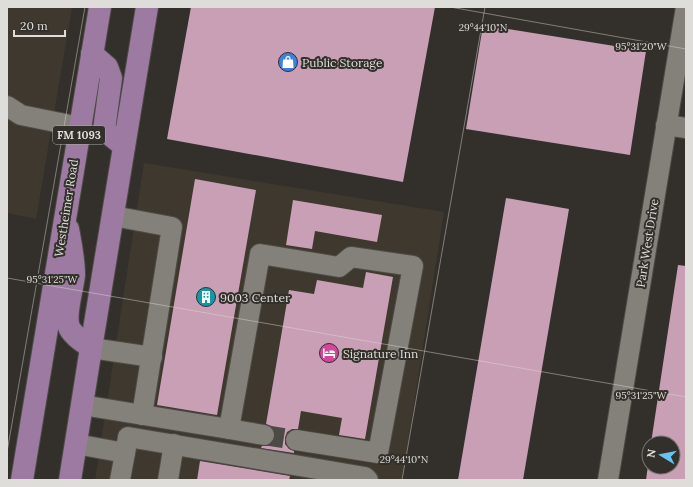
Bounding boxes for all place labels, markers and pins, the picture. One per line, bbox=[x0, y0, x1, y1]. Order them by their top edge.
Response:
shop icon: Public Storage bbox=[277, 51, 299, 73]
place label: Public Storage bbox=[302, 55, 383, 70]
building icon: 9003 Center bbox=[195, 286, 217, 308]
place label: 9003 Center bbox=[220, 290, 291, 305]
hotel icon: Signature Inn bbox=[318, 342, 340, 364]
place label: Signature Inn bbox=[343, 346, 418, 361]

